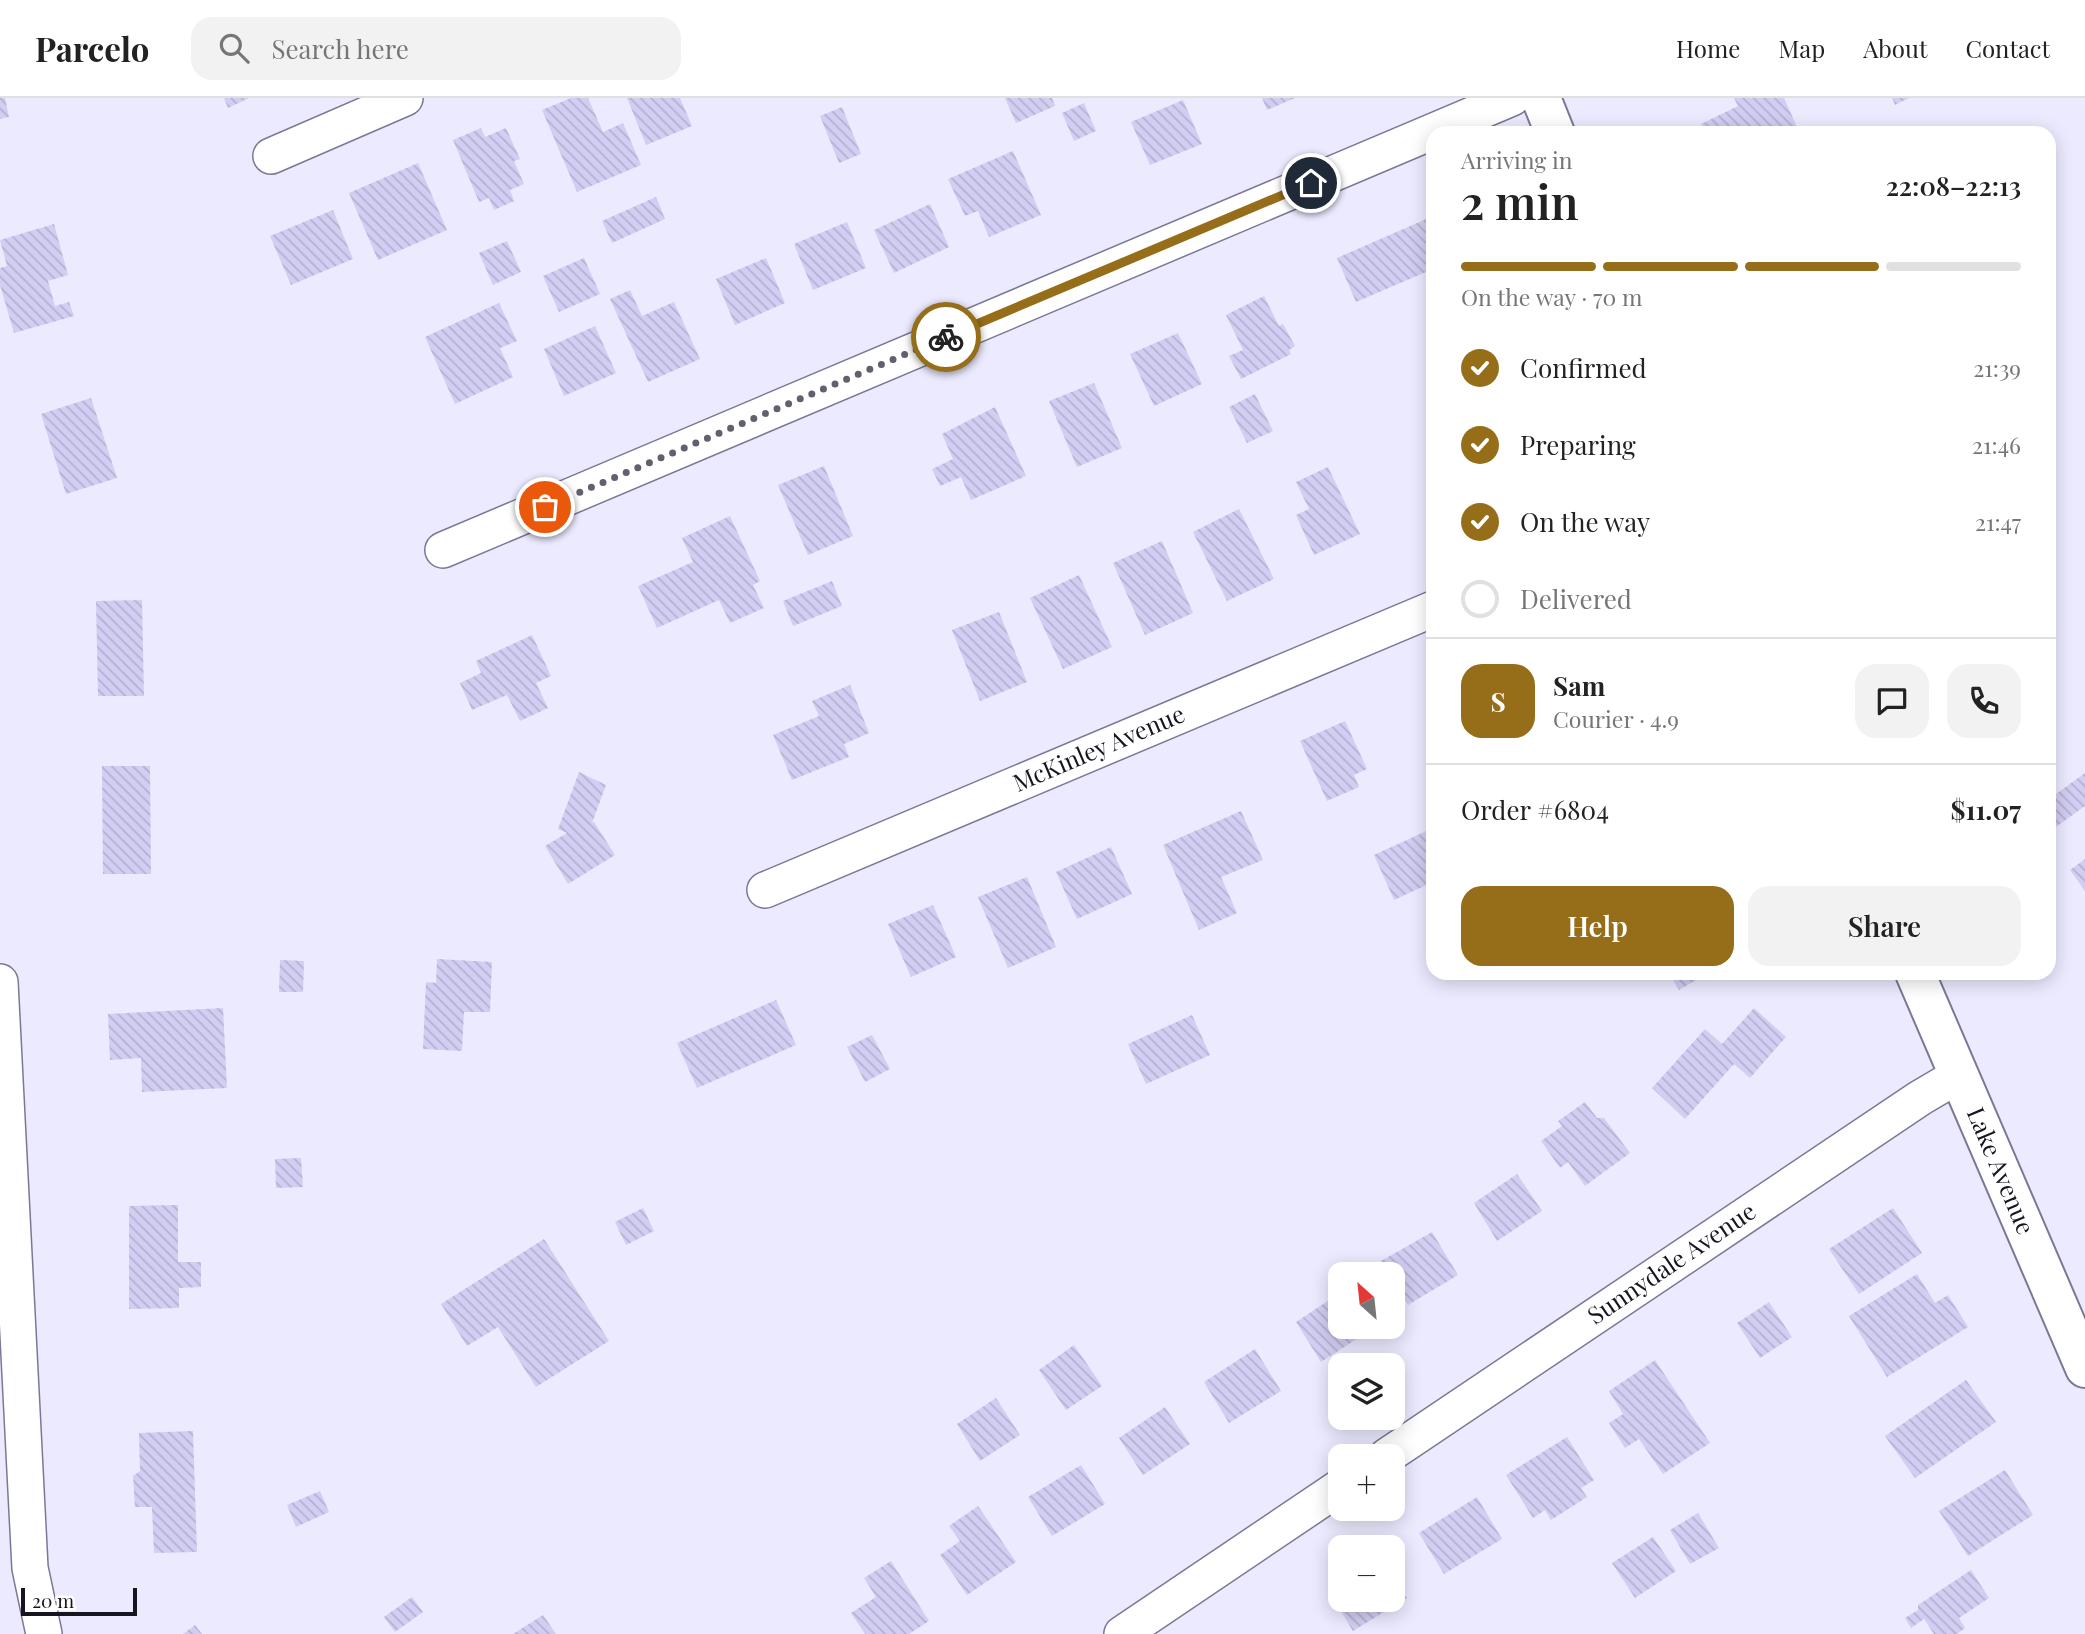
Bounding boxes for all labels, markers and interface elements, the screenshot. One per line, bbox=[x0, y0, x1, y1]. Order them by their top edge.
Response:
search box bbox=[191, 17, 681, 80]
text: Parcelo bbox=[35, 26, 149, 70]
icon: search bbox=[215, 29, 253, 67]
text: Search here bbox=[271, 31, 409, 66]
text: Home bbox=[1676, 32, 1740, 64]
text: Map bbox=[1778, 32, 1825, 64]
text: About bbox=[1863, 32, 1927, 64]
text: Contact bbox=[1965, 32, 2050, 64]
text: Arriving in bbox=[1461, 144, 1573, 175]
pin bbox=[1281, 153, 1341, 213]
icon: home bbox=[1292, 164, 1330, 202]
text: 22:08–22:13 bbox=[1886, 168, 2021, 203]
text: 2 min bbox=[1461, 170, 1579, 232]
text: On the way · 70 m bbox=[1461, 281, 1642, 312]
courier bbox=[911, 302, 981, 372]
icon: bike bbox=[927, 318, 965, 356]
icon: check bbox=[1461, 349, 1499, 387]
text: Confirmed bbox=[1520, 350, 1647, 385]
text: 21:39 bbox=[1973, 352, 2021, 383]
icon: check bbox=[1461, 426, 1499, 464]
text: Preparing bbox=[1520, 427, 1636, 462]
text: 21:46 bbox=[1972, 429, 2021, 460]
pin bbox=[515, 477, 575, 537]
icon: bag bbox=[526, 488, 564, 526]
icon: check bbox=[1461, 503, 1499, 541]
text: On the way bbox=[1520, 504, 1650, 539]
text: 21:47 bbox=[1975, 506, 2021, 537]
text: Delivered bbox=[1520, 581, 1632, 616]
button: chat bbox=[1855, 664, 1929, 738]
button: phone bbox=[1947, 664, 2021, 738]
text: Sam bbox=[1553, 668, 1605, 703]
text: S bbox=[1490, 684, 1506, 719]
street label: McKinley Avenue bbox=[1007, 697, 1189, 798]
text: Courier · 4.9 bbox=[1553, 703, 1679, 734]
text: Order #6804 bbox=[1461, 792, 1609, 827]
text: $11.07 bbox=[1951, 792, 2021, 827]
button: Help bbox=[1461, 886, 1734, 966]
button: Share bbox=[1748, 886, 2021, 966]
street label: Lake Avenue bbox=[1961, 1102, 2043, 1239]
street label: Sunnydale Avenue bbox=[1581, 1194, 1761, 1330]
north arrow bbox=[1328, 1262, 1405, 1339]
map controls bbox=[1328, 1262, 1405, 1612]
button: layers bbox=[1328, 1353, 1405, 1430]
button: + bbox=[1328, 1444, 1405, 1521]
button: − bbox=[1328, 1535, 1405, 1612]
scale bar bbox=[21, 1585, 136, 1617]
text: 20 m bbox=[32, 1587, 74, 1613]

